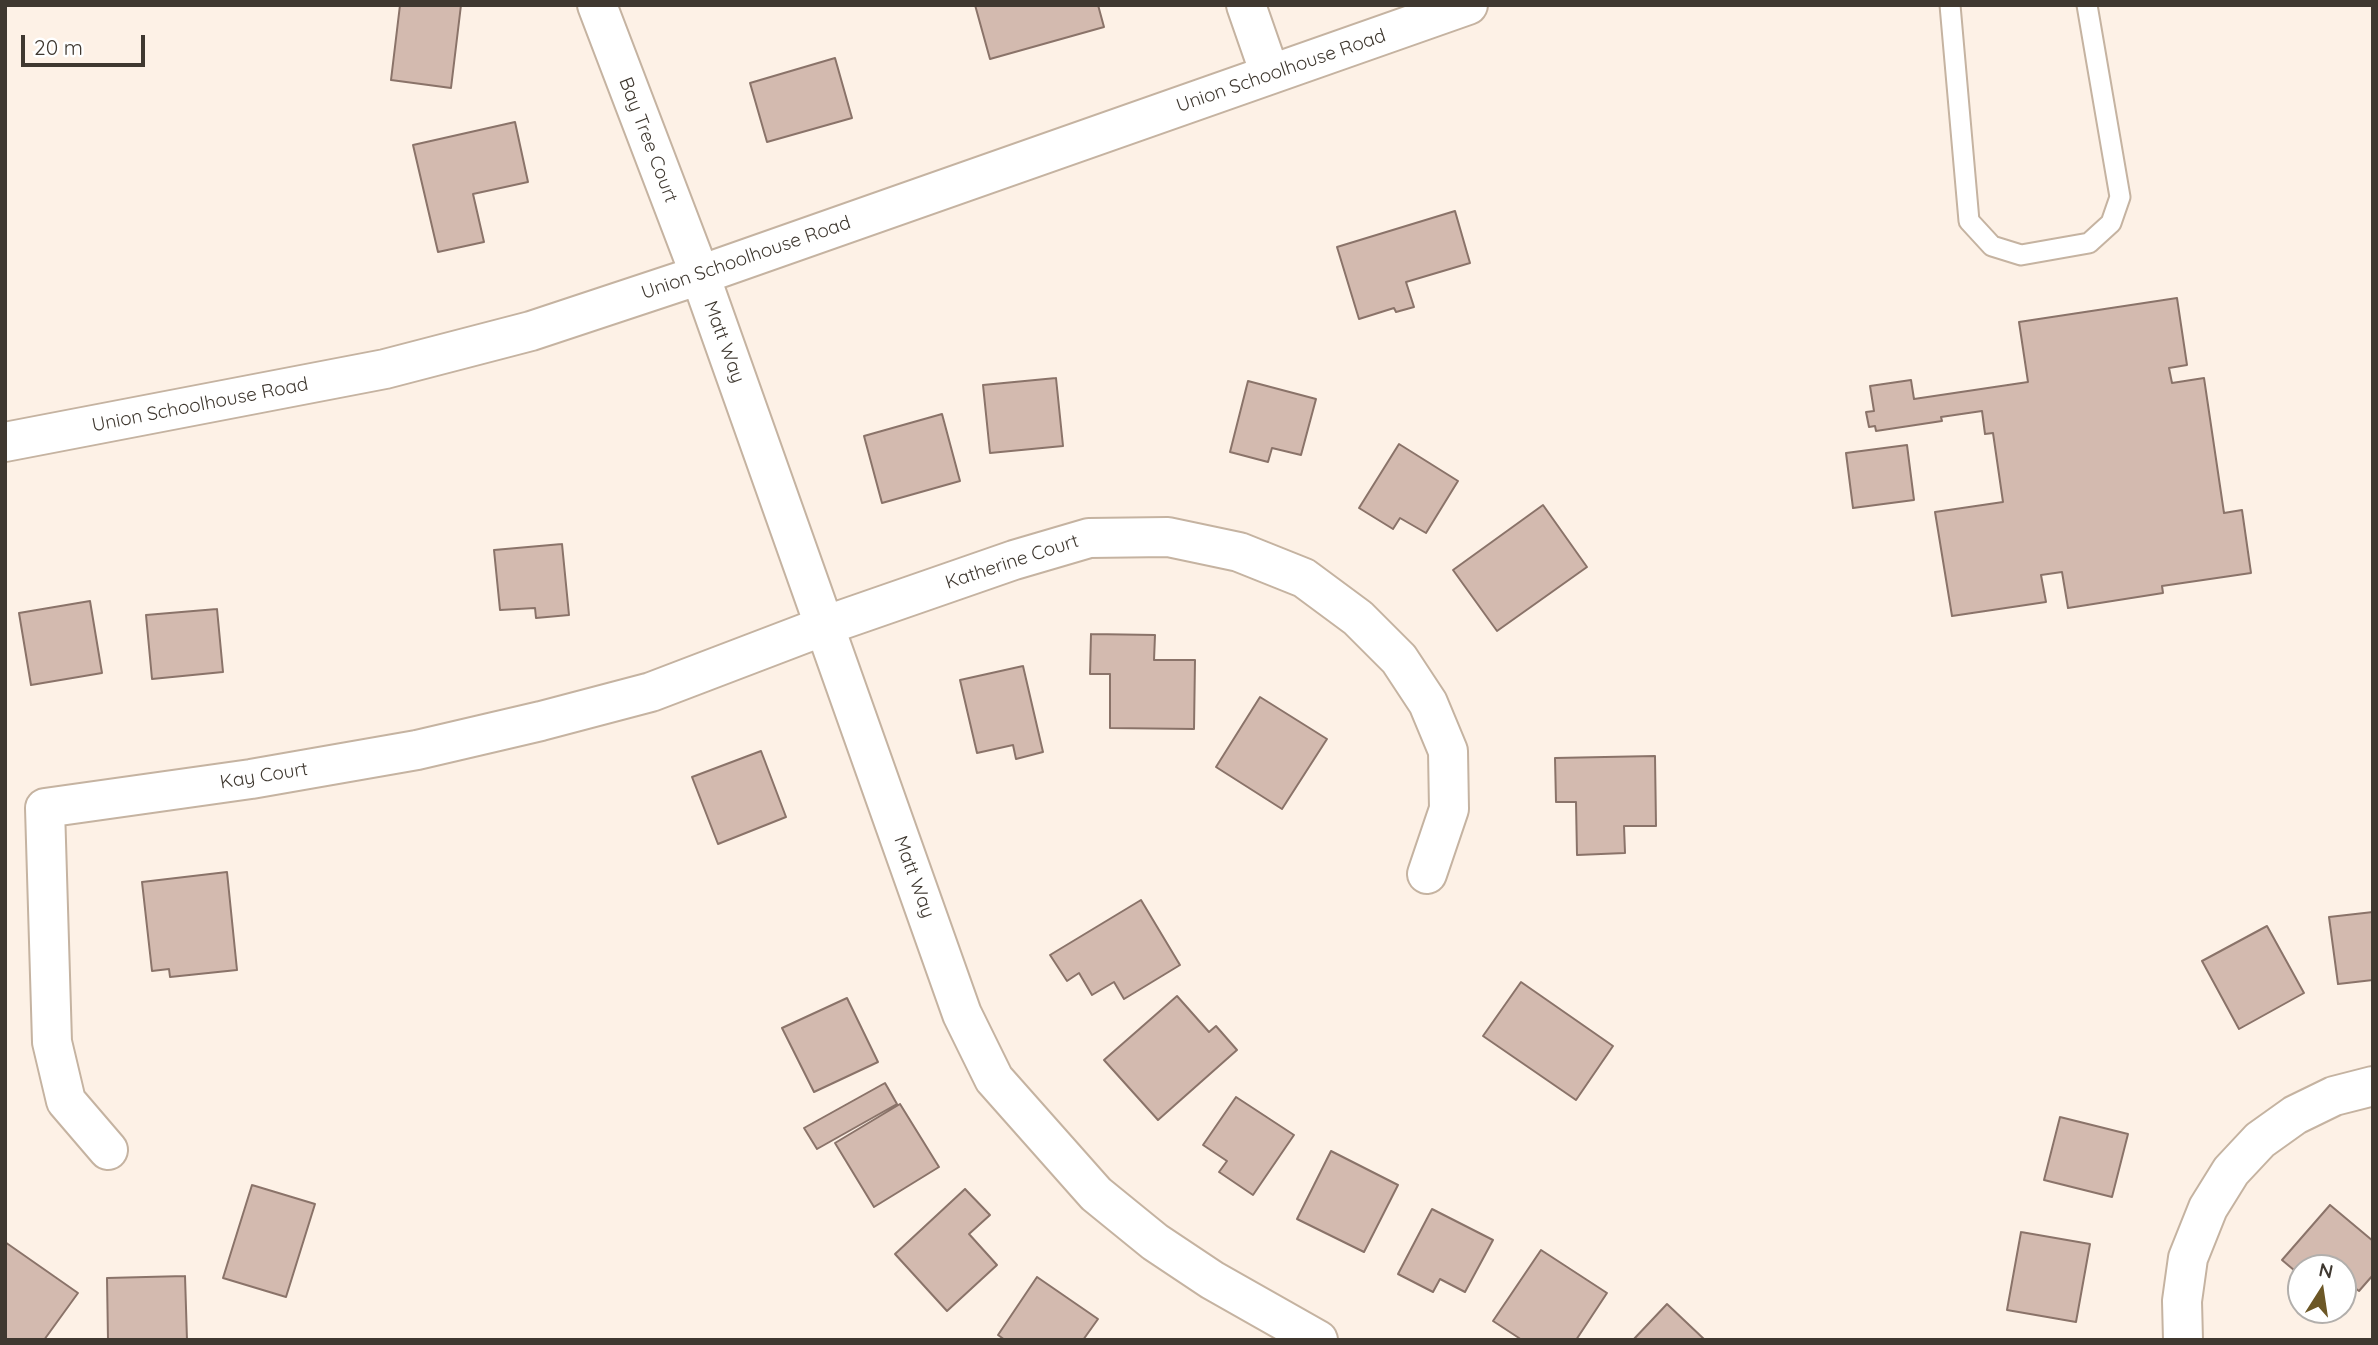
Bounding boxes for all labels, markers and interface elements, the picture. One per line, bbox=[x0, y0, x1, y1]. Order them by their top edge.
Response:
scale bar bbox=[24, 21, 149, 65]
street label: Union Schoolhouse Road bbox=[1173, 24, 1389, 118]
text: 20 m bbox=[34, 34, 83, 60]
street label: Bay Tree Court bbox=[614, 74, 682, 206]
street label: Union Schoolhouse Road bbox=[638, 211, 854, 305]
street label: Matt Way bbox=[699, 298, 749, 386]
street label: Union Schoolhouse Road bbox=[90, 373, 310, 437]
street label: Katherine Court bbox=[942, 530, 1082, 594]
street label: Kay Court bbox=[218, 758, 310, 794]
street label: Matt Way bbox=[889, 833, 939, 921]
north arrow bbox=[2287, 1254, 2357, 1324]
text: N bbox=[2317, 1257, 2335, 1284]

